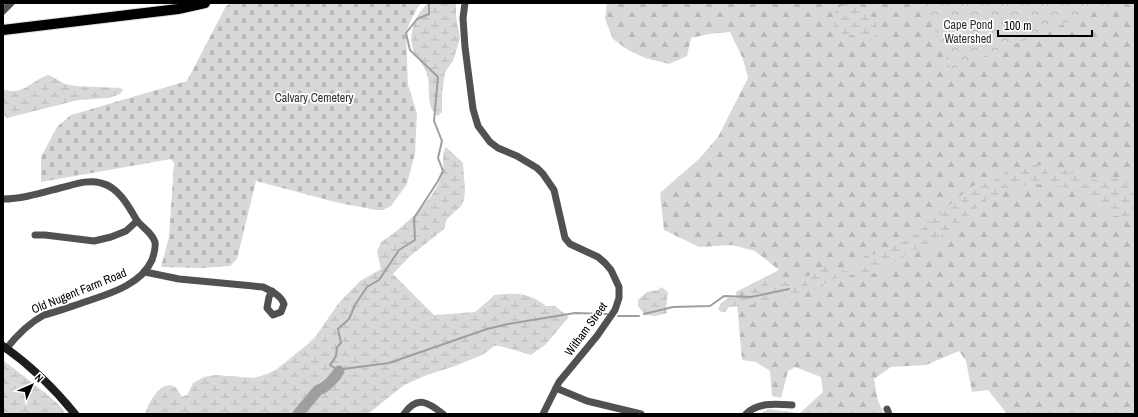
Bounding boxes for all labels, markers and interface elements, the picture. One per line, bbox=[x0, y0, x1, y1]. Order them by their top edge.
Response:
scale bar bbox=[998, 12, 1092, 38]
park label: Cape Pond Watershed bbox=[943, 17, 993, 47]
text: 100 m bbox=[1004, 18, 1031, 34]
park label: Calvary Cemetery bbox=[275, 90, 353, 106]
street label: Old Nugent Farm Road bbox=[29, 265, 129, 317]
street label: Witham Street bbox=[561, 299, 611, 359]
north arrow bbox=[12, 365, 52, 405]
text: N bbox=[32, 371, 46, 385]

